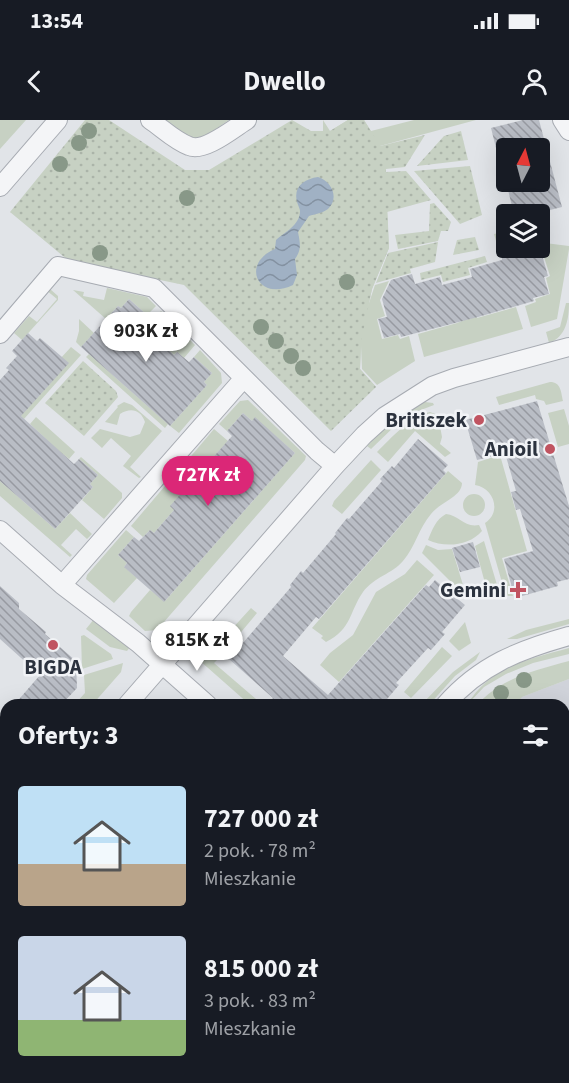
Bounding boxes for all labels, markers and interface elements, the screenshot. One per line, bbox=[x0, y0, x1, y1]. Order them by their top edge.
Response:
text: 13:54 bbox=[30, 5, 83, 37]
text: Dwello bbox=[243, 62, 326, 101]
icon: back bbox=[18, 65, 51, 98]
icon: person bbox=[518, 65, 551, 98]
north arrow bbox=[496, 138, 550, 192]
map controls bbox=[496, 138, 550, 258]
button: layers bbox=[496, 204, 550, 258]
pin: 903K zł bbox=[91, 312, 201, 363]
text: 903K zł bbox=[114, 317, 178, 345]
place label: Britiszek bbox=[385, 405, 467, 435]
marker: Britiszek bbox=[472, 413, 486, 427]
place label: Anioil bbox=[484, 434, 538, 464]
marker: Anioil bbox=[543, 442, 557, 456]
pin: 727K zł bbox=[153, 456, 263, 507]
text: 727K zł bbox=[176, 461, 240, 489]
place label: Gemini bbox=[440, 575, 506, 605]
marker: Gemini bbox=[511, 583, 525, 597]
pin: 815K zł bbox=[142, 621, 252, 672]
text: 815K zł bbox=[165, 626, 229, 654]
marker: BIGDA bbox=[46, 638, 60, 652]
place label: BIGDA bbox=[24, 652, 83, 682]
text: Oferty: 3 bbox=[18, 717, 118, 754]
icon: filters bbox=[519, 719, 552, 752]
text: 727 000 zł bbox=[204, 800, 318, 837]
icon: home bbox=[66, 810, 138, 882]
text: 2 pok. · 78 m² bbox=[204, 837, 316, 865]
text: Mieszkanie bbox=[204, 865, 296, 893]
text: 815 000 zł bbox=[204, 950, 318, 987]
icon: home bbox=[66, 960, 138, 1032]
text: 3 pok. · 83 m² bbox=[204, 987, 316, 1015]
text: Mieszkanie bbox=[204, 1015, 296, 1043]

